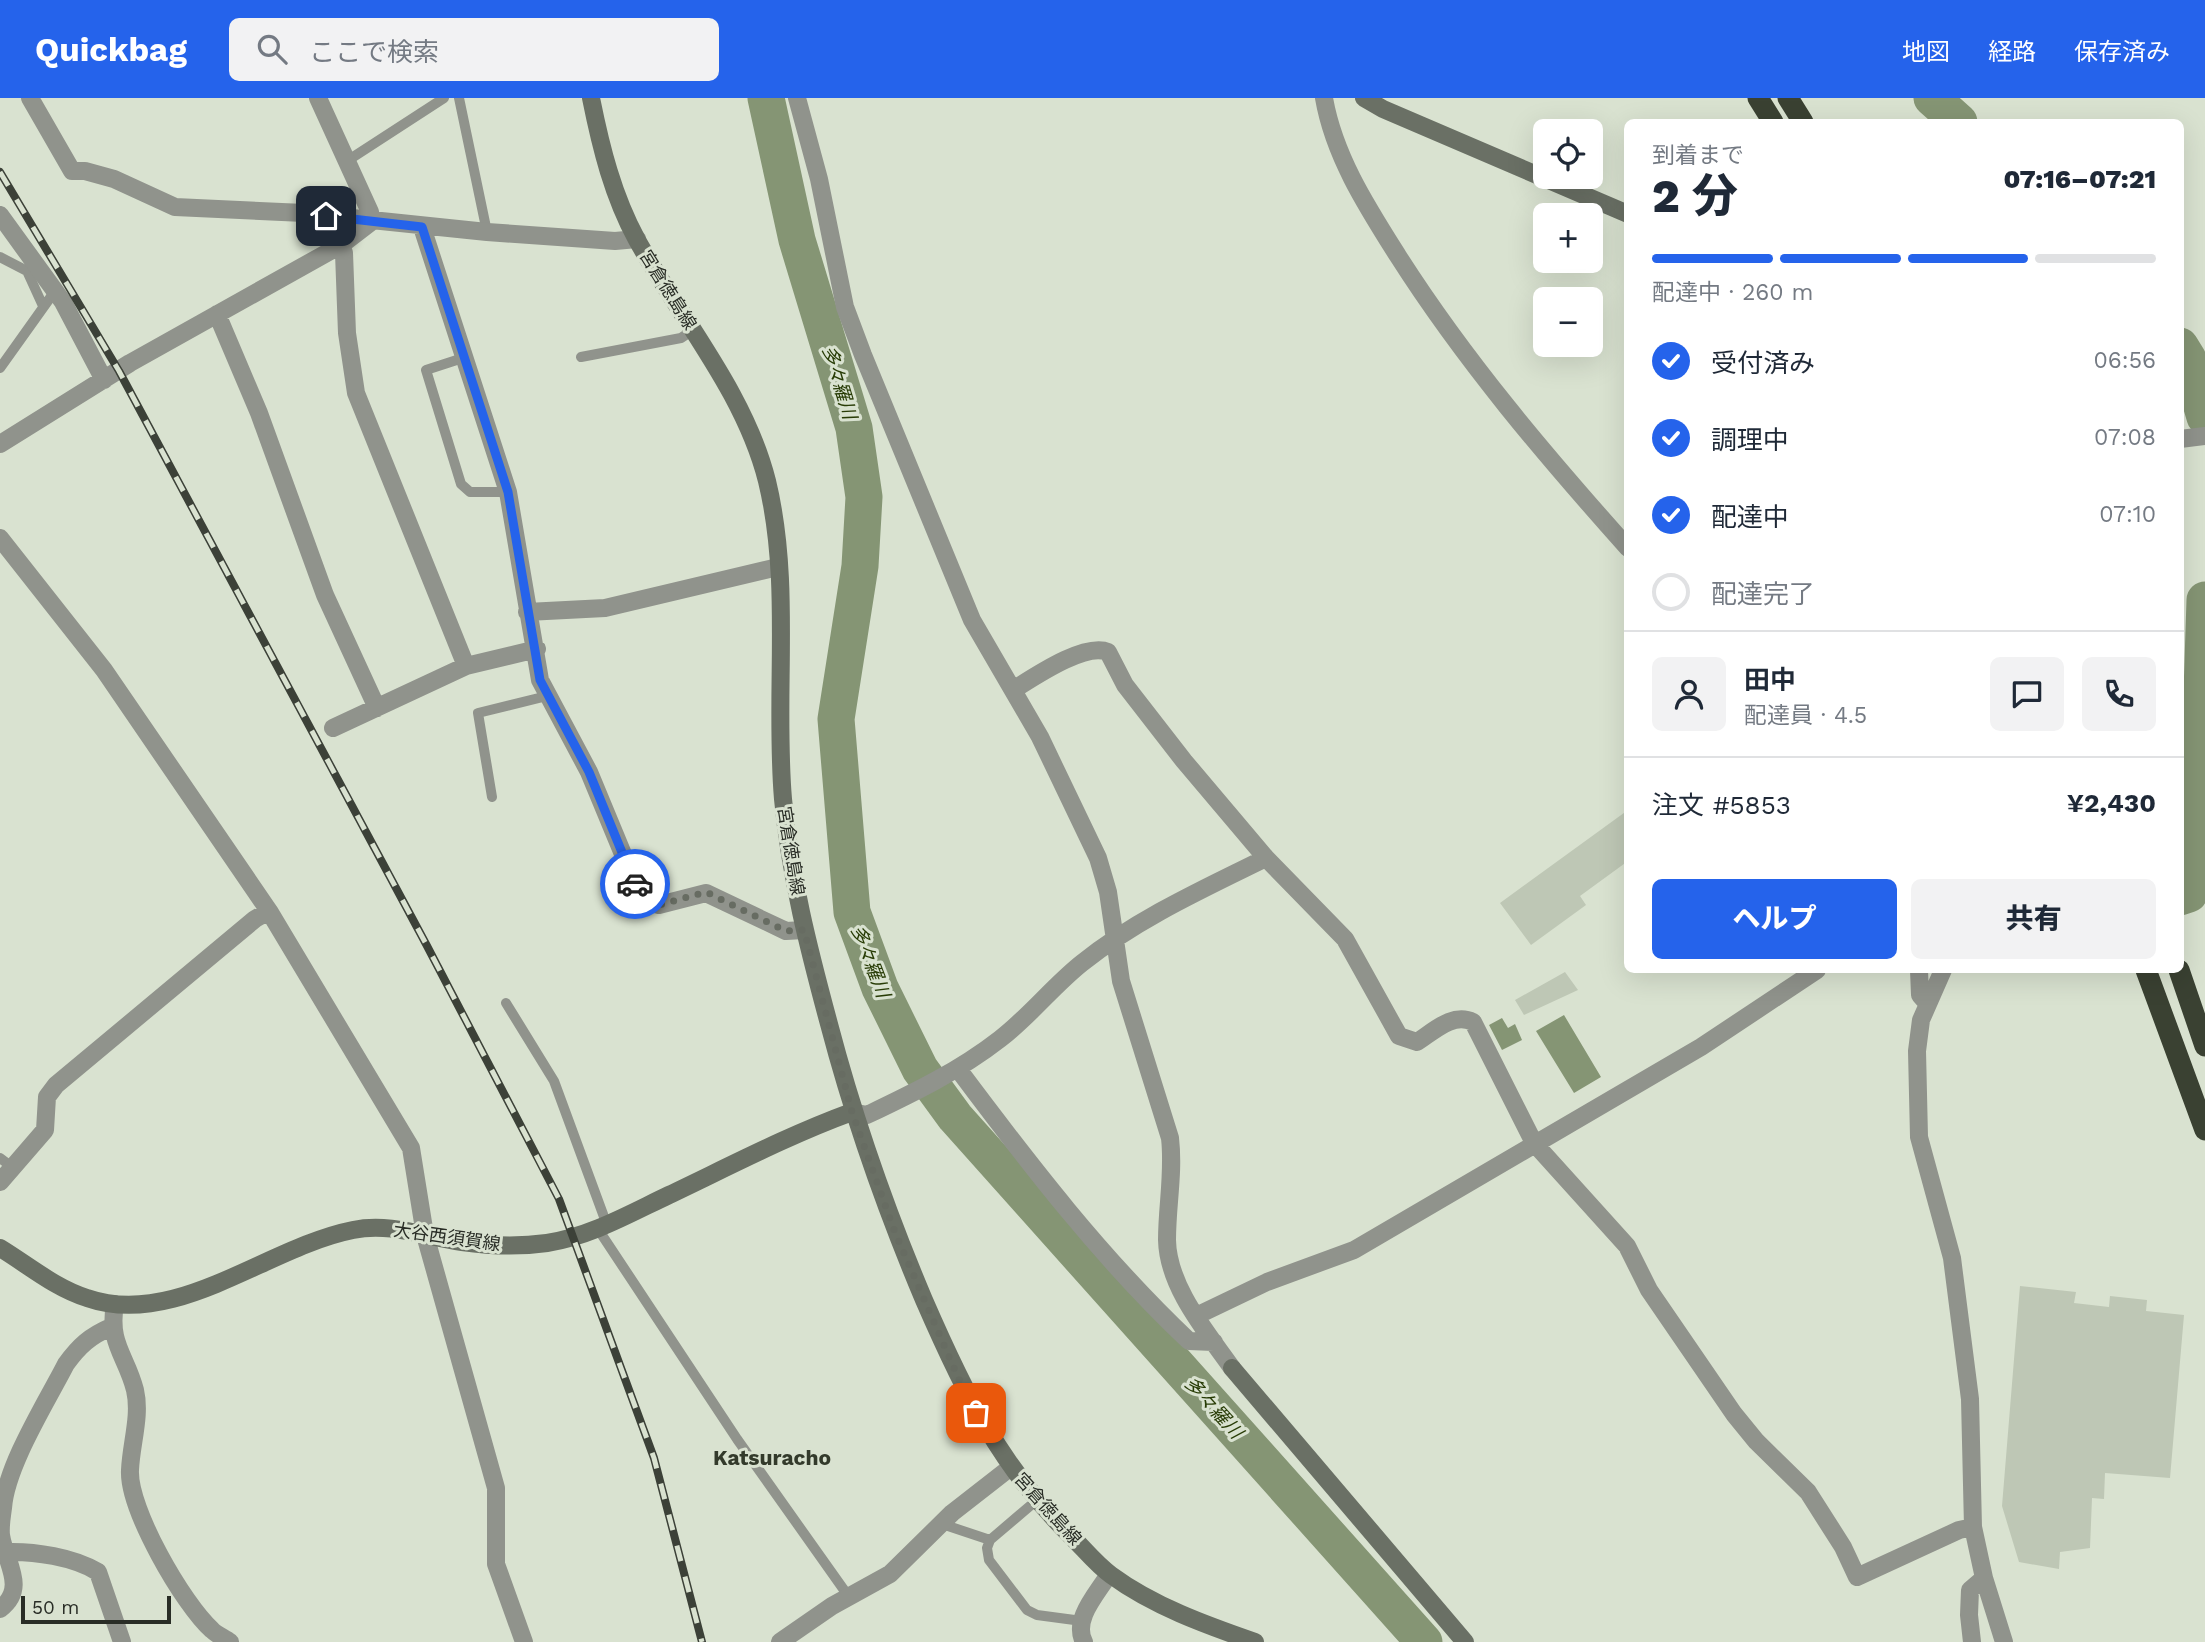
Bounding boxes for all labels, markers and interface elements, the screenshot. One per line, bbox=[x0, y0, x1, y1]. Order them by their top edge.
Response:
search box bbox=[229, 18, 719, 81]
text: Quickbag bbox=[35, 30, 187, 69]
icon: search bbox=[253, 30, 291, 68]
text: ここで検索 bbox=[309, 37, 439, 67]
text: 地図 bbox=[1902, 38, 1950, 66]
text: 経路 bbox=[1988, 38, 2036, 66]
text: 保存済み bbox=[2074, 38, 2170, 66]
map controls bbox=[1533, 119, 1603, 357]
button: locate bbox=[1533, 119, 1603, 189]
text: 到着まで bbox=[1652, 142, 1744, 169]
text: 07:16–07:21 bbox=[2003, 164, 2156, 194]
text: 2 分 bbox=[1652, 169, 1738, 223]
pin bbox=[296, 186, 356, 246]
icon: home bbox=[307, 197, 345, 235]
button: + bbox=[1533, 203, 1603, 273]
street label: 宮倉徳島線 bbox=[636, 246, 701, 333]
text: 配達中 · 260 m bbox=[1652, 279, 1813, 306]
button: − bbox=[1533, 287, 1603, 357]
water label: 多々羅川 bbox=[817, 342, 862, 424]
icon: check bbox=[1652, 342, 1690, 380]
text: 06:56 bbox=[2094, 347, 2156, 374]
text: 受付済み bbox=[1711, 348, 1815, 378]
icon: check bbox=[1652, 419, 1690, 457]
text: 07:08 bbox=[2094, 424, 2156, 451]
text: 調理中 bbox=[1711, 425, 1789, 455]
icon: check bbox=[1652, 496, 1690, 534]
text: 07:10 bbox=[2099, 501, 2156, 528]
text: 配達中 bbox=[1711, 502, 1789, 532]
text: 配達完了 bbox=[1711, 579, 1815, 609]
button: person bbox=[1652, 657, 1726, 731]
button: chat bbox=[1990, 657, 2064, 731]
button: phone bbox=[2082, 657, 2156, 731]
text: 田中 bbox=[1744, 665, 1796, 695]
text: 配達員 · 4.5 bbox=[1744, 702, 1867, 729]
text: ¥2,430 bbox=[2067, 788, 2156, 818]
text: 注文 #5853 bbox=[1652, 790, 1791, 820]
street label: 宮倉徳島線 bbox=[774, 805, 809, 897]
courier bbox=[600, 849, 670, 919]
icon: car bbox=[616, 865, 654, 903]
button: ヘルプ bbox=[1652, 879, 1897, 959]
button: 共有 bbox=[1911, 879, 2156, 959]
water label: 多々羅川 bbox=[846, 922, 896, 1003]
street label: 大谷西須賀線 bbox=[392, 1219, 502, 1254]
water label: 多々羅川 bbox=[1180, 1371, 1249, 1445]
pin bbox=[946, 1383, 1006, 1443]
icon: bag bbox=[957, 1394, 995, 1432]
district label: Katsuracho bbox=[713, 1445, 831, 1470]
street label: 宮倉徳島線 bbox=[1010, 1468, 1086, 1549]
scale bar bbox=[21, 1593, 172, 1625]
text: 50 m bbox=[32, 1596, 79, 1619]

